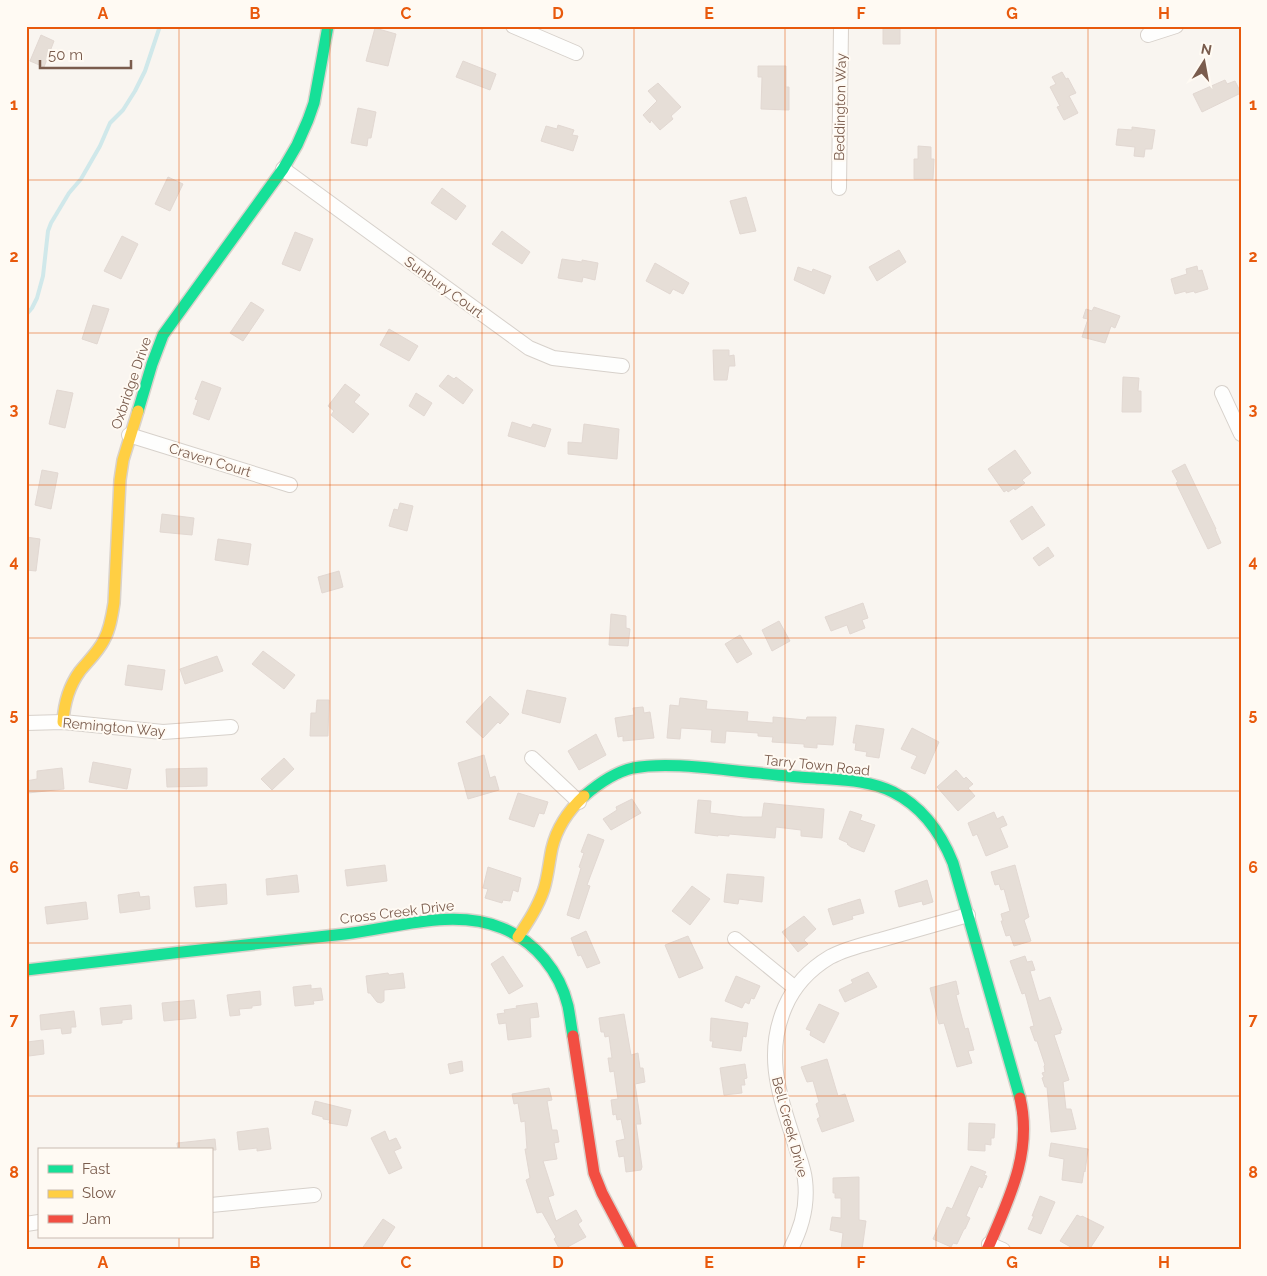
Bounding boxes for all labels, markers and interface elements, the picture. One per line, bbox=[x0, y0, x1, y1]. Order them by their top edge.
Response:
text: A bbox=[98, 4, 109, 23]
text: B bbox=[250, 4, 261, 23]
text: C bbox=[401, 4, 412, 23]
text: D bbox=[552, 4, 564, 23]
text: E bbox=[704, 4, 714, 23]
text: F bbox=[856, 4, 866, 23]
text: G bbox=[1006, 4, 1018, 23]
text: H bbox=[1158, 4, 1170, 23]
scale bar bbox=[40, 38, 131, 70]
north arrow bbox=[1180, 38, 1230, 88]
text: N bbox=[1200, 40, 1213, 58]
text: 50 m bbox=[48, 46, 83, 64]
street label: Beddington Way bbox=[831, 53, 849, 161]
text: 1 bbox=[10, 95, 18, 114]
text: 1 bbox=[1249, 95, 1257, 114]
text: 2 bbox=[9, 247, 19, 266]
text: 2 bbox=[1248, 247, 1258, 266]
street label: Sunbury Court bbox=[401, 253, 487, 321]
street label: Oxbridge Drive bbox=[108, 335, 154, 431]
text: 3 bbox=[10, 400, 19, 419]
text: 3 bbox=[1249, 400, 1258, 419]
street label: Craven Court bbox=[167, 440, 253, 480]
text: 4 bbox=[9, 552, 19, 571]
text: 4 bbox=[1248, 552, 1258, 571]
text: 5 bbox=[10, 705, 19, 724]
text: 5 bbox=[1249, 705, 1258, 724]
street label: Remington Way bbox=[62, 715, 166, 739]
street label: Tarry Town Road bbox=[763, 751, 871, 779]
text: 6 bbox=[9, 858, 19, 877]
text: 6 bbox=[1248, 858, 1258, 877]
street label: Cross Creek Drive bbox=[339, 897, 455, 927]
text: 7 bbox=[10, 1010, 19, 1029]
text: 7 bbox=[1249, 1010, 1258, 1029]
street label: Bell Creek Drive bbox=[769, 1075, 811, 1179]
legend bbox=[38, 1148, 212, 1238]
text: Fast bbox=[82, 1160, 110, 1178]
text: 8 bbox=[9, 1163, 19, 1182]
text: 8 bbox=[1248, 1163, 1258, 1182]
text: Slow bbox=[82, 1184, 116, 1202]
text: Jam bbox=[82, 1210, 111, 1228]
text: A bbox=[98, 1253, 109, 1272]
text: B bbox=[250, 1253, 261, 1272]
text: C bbox=[401, 1253, 412, 1272]
text: D bbox=[552, 1253, 564, 1272]
text: E bbox=[704, 1253, 714, 1272]
text: F bbox=[856, 1253, 866, 1272]
text: G bbox=[1006, 1253, 1018, 1272]
text: H bbox=[1158, 1253, 1170, 1272]

